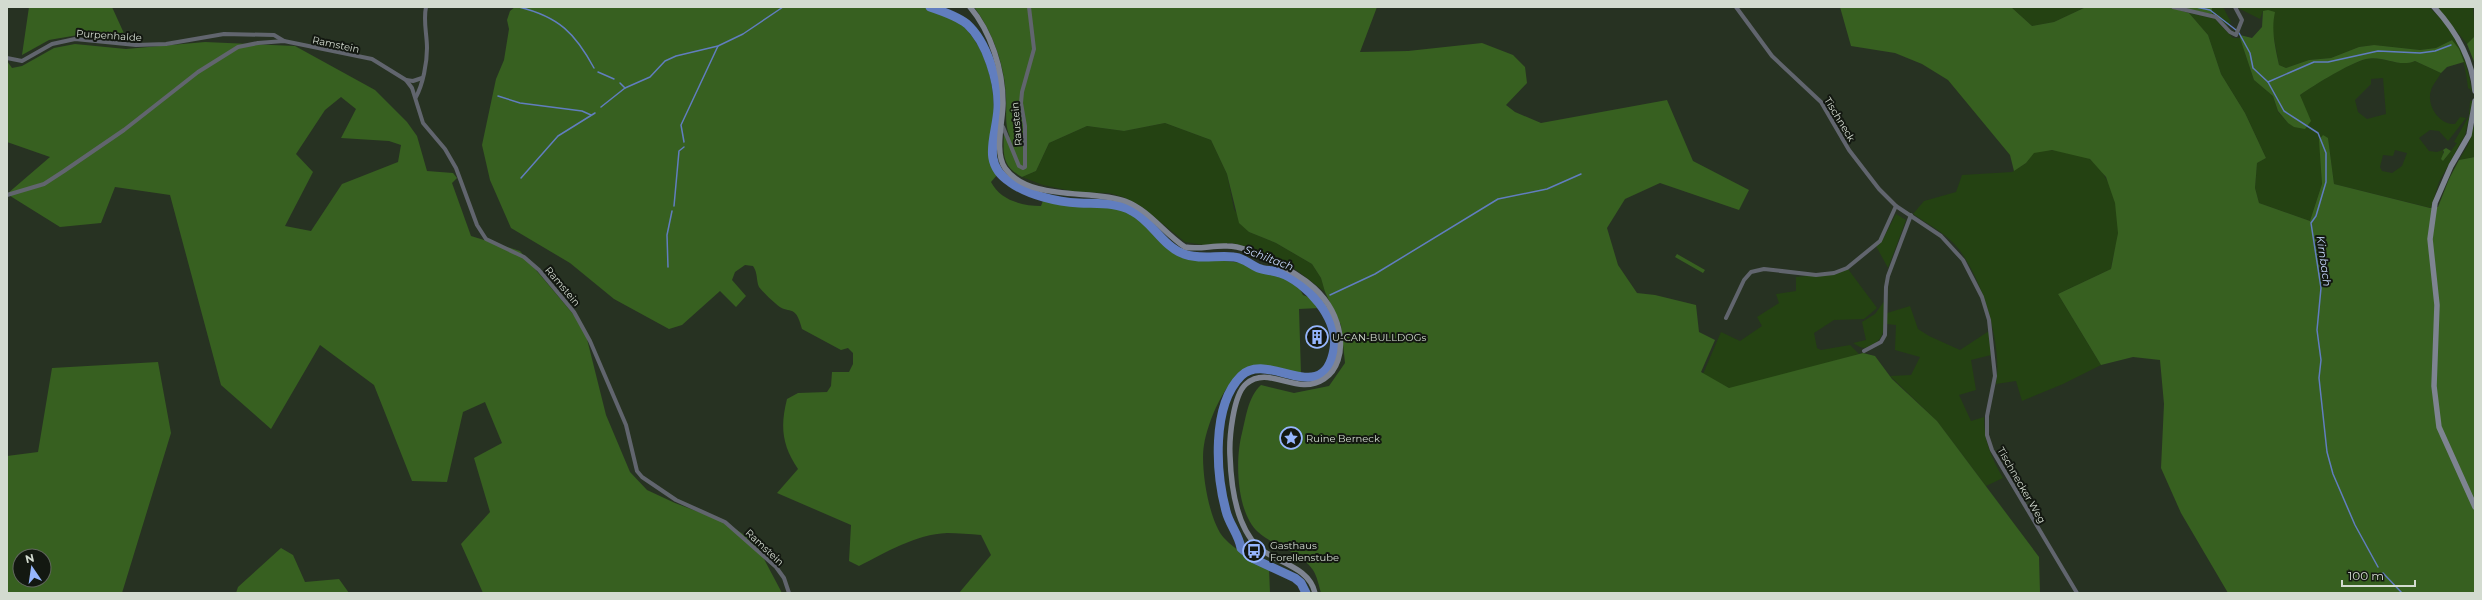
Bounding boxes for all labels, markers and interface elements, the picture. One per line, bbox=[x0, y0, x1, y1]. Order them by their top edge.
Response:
street label: Purpenhalde bbox=[76, 27, 142, 44]
street label: Ramstein bbox=[311, 33, 361, 56]
street label: Tischneck bbox=[1821, 94, 1858, 144]
street label: Raustein bbox=[1008, 101, 1025, 146]
water label: Kirnbach bbox=[2314, 235, 2334, 287]
water label: Schiltach bbox=[1242, 242, 1296, 274]
street label: Ramstein bbox=[542, 264, 583, 309]
building icon: U-CAN-BULLDOGs bbox=[1304, 324, 1330, 350]
place label: U-CAN-BULLDOGs bbox=[1332, 331, 1426, 344]
place icon: Ruine Berneck bbox=[1278, 425, 1304, 451]
place label: Ruine Berneck bbox=[1306, 432, 1380, 445]
street label: Tischnecker Weg bbox=[1994, 445, 2049, 526]
street label: Ramstein bbox=[743, 526, 787, 568]
bus stop icon: Gasthaus Forellenstube bbox=[1241, 538, 1267, 564]
place label: Gasthaus Forellenstube bbox=[1270, 539, 1339, 564]
north arrow bbox=[12, 548, 52, 588]
text: N bbox=[24, 550, 36, 566]
scale bar bbox=[2342, 562, 2415, 588]
text: 100 m bbox=[2348, 568, 2384, 583]

